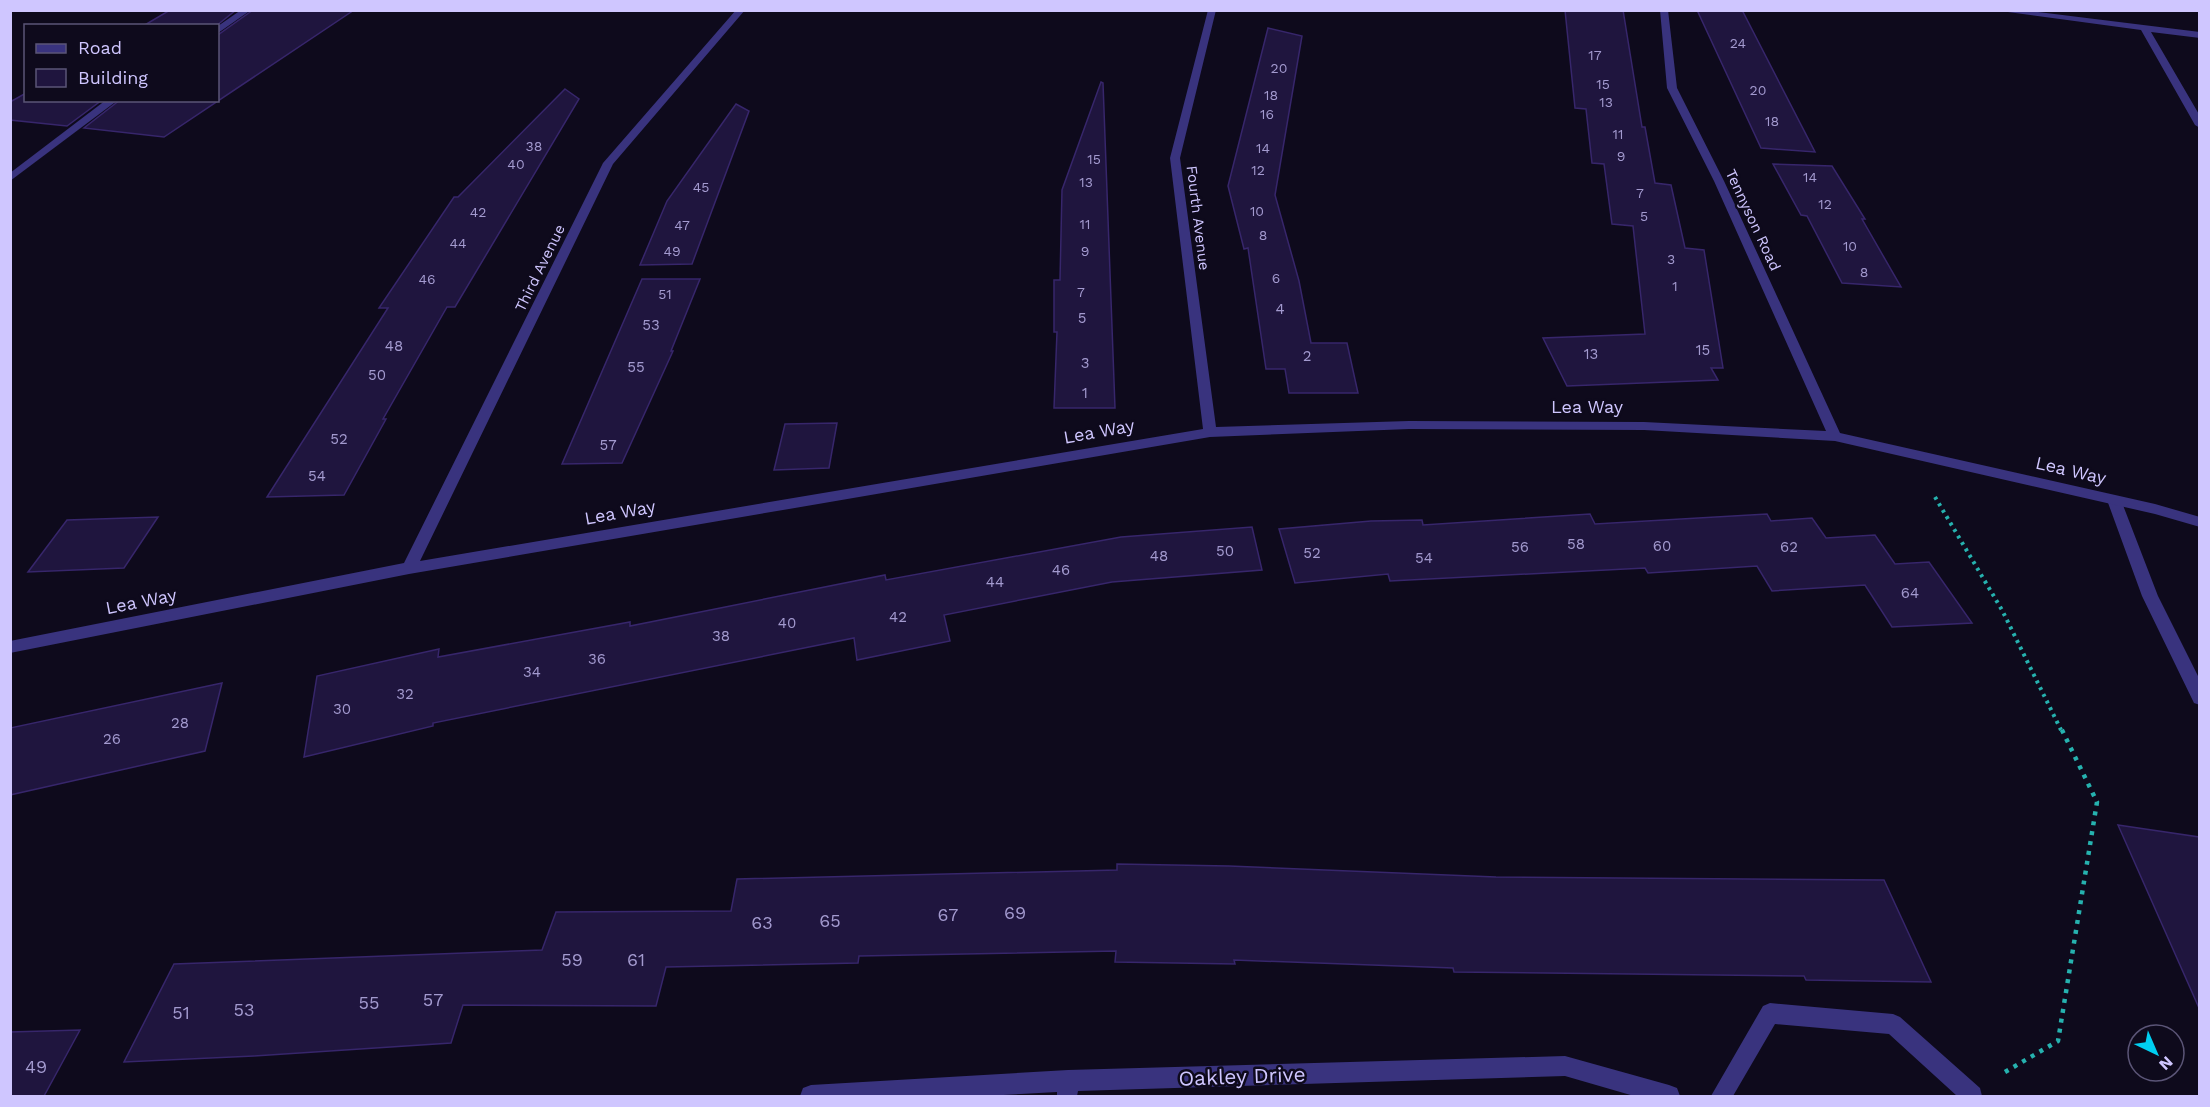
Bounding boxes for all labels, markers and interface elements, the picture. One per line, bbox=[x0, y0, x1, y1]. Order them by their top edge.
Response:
legend bbox=[24, 24, 219, 102]
house number: 24 bbox=[1730, 35, 1746, 51]
text: Road bbox=[78, 37, 122, 58]
house number: 17 bbox=[1588, 47, 1602, 63]
house number: 20 bbox=[1271, 60, 1287, 76]
text: Building bbox=[78, 67, 148, 88]
house number: 15 bbox=[1596, 76, 1610, 92]
house number: 20 bbox=[1750, 82, 1766, 98]
house number: 18 bbox=[1264, 87, 1278, 103]
house number: 13 bbox=[1599, 94, 1613, 110]
house number: 16 bbox=[1260, 106, 1274, 122]
house number: 18 bbox=[1765, 113, 1779, 129]
house number: 11 bbox=[1613, 126, 1623, 142]
house number: 38 bbox=[526, 138, 542, 154]
house number: 14 bbox=[1256, 140, 1270, 156]
house number: 9 bbox=[1617, 148, 1625, 164]
house number: 15 bbox=[1087, 151, 1101, 167]
house number: 40 bbox=[507, 156, 525, 172]
house number: 12 bbox=[1251, 162, 1265, 178]
street label: Fourth Avenue bbox=[1183, 165, 1213, 271]
street label: Tennyson Road bbox=[1722, 166, 1784, 274]
house number: 14 bbox=[1803, 169, 1817, 185]
house number: 13 bbox=[1079, 174, 1093, 190]
house number: 45 bbox=[693, 179, 709, 195]
house number: 7 bbox=[1636, 185, 1644, 201]
house number: 12 bbox=[1818, 196, 1832, 212]
house number: 10 bbox=[1250, 203, 1264, 219]
house number: 42 bbox=[470, 204, 486, 220]
house number: 5 bbox=[1640, 208, 1648, 224]
house number: 11 bbox=[1080, 216, 1090, 232]
house number: 47 bbox=[674, 217, 690, 233]
street label: Third Avenue bbox=[511, 221, 569, 315]
house number: 8 bbox=[1259, 227, 1267, 243]
house number: 44 bbox=[449, 235, 467, 251]
house number: 10 bbox=[1843, 238, 1857, 254]
house number: 49 bbox=[663, 243, 681, 259]
house number: 9 bbox=[1081, 243, 1089, 259]
house number: 3 bbox=[1667, 251, 1675, 267]
house number: 8 bbox=[1860, 264, 1868, 280]
house number: 6 bbox=[1272, 270, 1280, 286]
house number: 46 bbox=[418, 271, 436, 287]
house number: 1 bbox=[1672, 278, 1678, 294]
house number: 7 bbox=[1077, 284, 1085, 300]
house number: 51 bbox=[658, 286, 672, 302]
house number: 4 bbox=[1275, 300, 1285, 318]
house number: 5 bbox=[1078, 309, 1086, 327]
house number: 53 bbox=[642, 316, 660, 334]
house number: 48 bbox=[385, 337, 403, 355]
house number: 15 bbox=[1696, 341, 1710, 359]
house number: 13 bbox=[1584, 345, 1598, 363]
house number: 2 bbox=[1303, 347, 1311, 365]
house number: 3 bbox=[1081, 354, 1089, 372]
house number: 55 bbox=[627, 358, 645, 376]
house number: 50 bbox=[368, 366, 386, 384]
house number: 1 bbox=[1082, 384, 1088, 402]
street label: Lea Way bbox=[1551, 396, 1624, 417]
street label: Lea Way bbox=[1062, 414, 1137, 448]
house number: 52 bbox=[330, 430, 348, 448]
house number: 57 bbox=[599, 436, 617, 454]
street label: Lea Way bbox=[2034, 452, 2109, 488]
house number: 54 bbox=[308, 467, 326, 485]
street label: Lea Way bbox=[583, 495, 658, 529]
house number: 58 bbox=[1567, 535, 1585, 553]
house number: 60 bbox=[1653, 537, 1671, 555]
house number: 56 bbox=[1511, 538, 1529, 556]
house number: 62 bbox=[1780, 538, 1798, 556]
house number: 50 bbox=[1216, 542, 1234, 560]
house number: 52 bbox=[1303, 544, 1321, 562]
house number: 48 bbox=[1150, 547, 1168, 565]
house number: 54 bbox=[1415, 549, 1433, 567]
house number: 46 bbox=[1052, 561, 1070, 579]
house number: 44 bbox=[986, 573, 1004, 591]
street label: Lea Way bbox=[104, 584, 179, 618]
house number: 64 bbox=[1901, 584, 1919, 602]
house number: 42 bbox=[889, 608, 907, 626]
house number: 40 bbox=[778, 614, 796, 632]
house number: 38 bbox=[712, 627, 730, 645]
house number: 36 bbox=[588, 650, 606, 668]
house number: 34 bbox=[523, 663, 541, 681]
house number: 32 bbox=[396, 685, 414, 703]
house number: 30 bbox=[333, 700, 351, 718]
house number: 28 bbox=[171, 714, 189, 732]
house number: 26 bbox=[103, 730, 121, 748]
house number: 69 bbox=[1004, 902, 1026, 923]
house number: 67 bbox=[938, 904, 958, 925]
house number: 65 bbox=[819, 910, 841, 931]
house number: 63 bbox=[751, 912, 773, 933]
house number: 59 bbox=[561, 949, 583, 970]
house number: 61 bbox=[627, 949, 645, 970]
house number: 57 bbox=[423, 989, 443, 1010]
house number: 55 bbox=[359, 992, 379, 1013]
house number: 53 bbox=[234, 999, 254, 1020]
house number: 51 bbox=[172, 1002, 190, 1023]
north arrow bbox=[2126, 1023, 2186, 1083]
text: N bbox=[2155, 1052, 2177, 1074]
house number: 49 bbox=[25, 1056, 47, 1077]
street label: Oakley Drive bbox=[1178, 1061, 1306, 1091]

